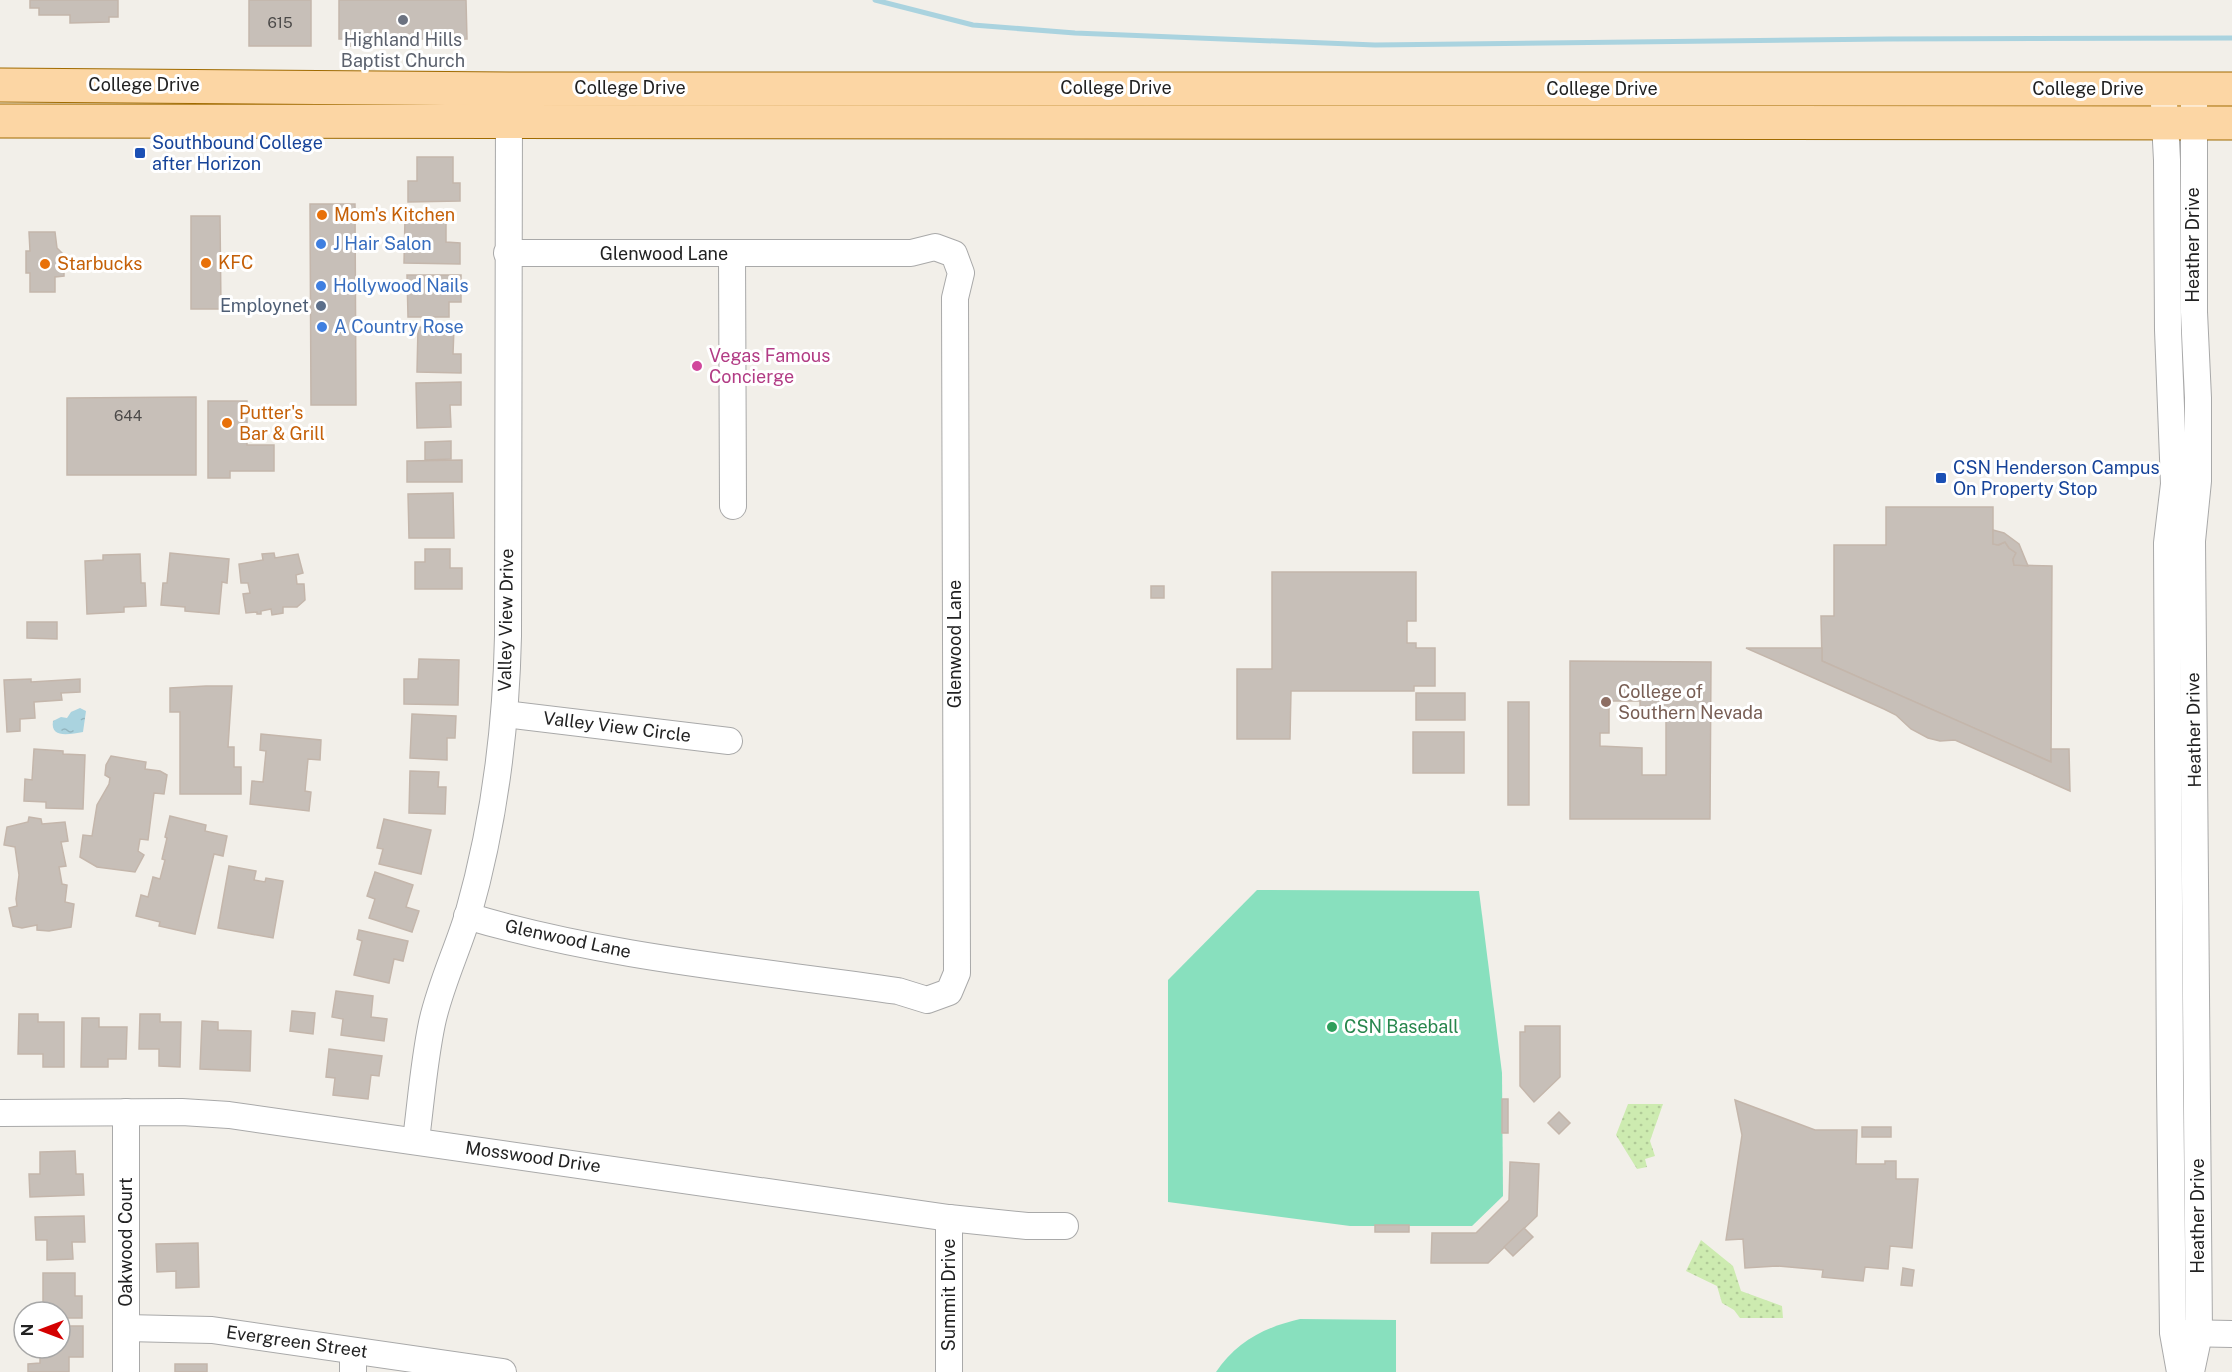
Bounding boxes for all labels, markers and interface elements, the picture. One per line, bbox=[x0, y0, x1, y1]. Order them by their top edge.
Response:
marker: Highland Hills Baptist Church bbox=[396, 13, 410, 27]
house number: 615 bbox=[267, 14, 293, 31]
place label: Highland Hills Baptist Church bbox=[341, 29, 465, 71]
street label: College Drive bbox=[88, 74, 200, 95]
street label: College Drive bbox=[574, 77, 686, 98]
street label: College Drive bbox=[1060, 77, 1172, 98]
street label: College Drive bbox=[1546, 78, 1658, 99]
street label: College Drive bbox=[2032, 78, 2144, 99]
place label: Southbound College after Horizon bbox=[152, 132, 323, 174]
marker: Southbound College after Horizon bbox=[133, 146, 147, 160]
street label: Heather Drive bbox=[2182, 187, 2203, 303]
place label: Mom's Kitchen bbox=[334, 204, 455, 225]
marker: Mom's Kitchen bbox=[315, 208, 329, 222]
place label: J Hair Salon bbox=[333, 233, 432, 254]
marker: J Hair Salon bbox=[314, 237, 328, 251]
street label: Glenwood Lane bbox=[600, 243, 728, 264]
place label: KFC bbox=[218, 252, 253, 273]
place label: Starbucks bbox=[57, 253, 142, 274]
marker: KFC bbox=[199, 256, 213, 270]
marker: Starbucks bbox=[38, 257, 52, 271]
place label: Hollywood Nails bbox=[333, 275, 469, 296]
marker: Hollywood Nails bbox=[314, 279, 328, 293]
place label: Employnet bbox=[220, 295, 309, 316]
marker: Employnet bbox=[314, 299, 328, 313]
place label: A Country Rose bbox=[334, 316, 464, 337]
marker: A Country Rose bbox=[315, 320, 329, 334]
place label: Vegas Famous Concierge bbox=[709, 345, 830, 387]
marker: Vegas Famous Concierge bbox=[690, 359, 704, 373]
place label: Putter's Bar & Grill bbox=[239, 402, 325, 444]
house number: 644 bbox=[114, 407, 142, 424]
marker: Putter's Bar & Grill bbox=[220, 416, 234, 430]
place label: CSN Henderson Campus On Property Stop bbox=[1953, 457, 2160, 499]
marker: CSN Henderson Campus On Property Stop bbox=[1934, 471, 1948, 485]
street label: Valley View Drive bbox=[494, 548, 517, 692]
street label: Glenwood Lane bbox=[944, 580, 965, 708]
street label: Heather Drive bbox=[2182, 672, 2205, 788]
place label: College of Southern Nevada bbox=[1618, 681, 1763, 723]
marker: College of Southern Nevada bbox=[1599, 695, 1613, 709]
street label: Valley View Circle bbox=[542, 707, 692, 746]
street label: Glenwood Lane bbox=[503, 915, 633, 962]
place label: CSN Baseball bbox=[1344, 1016, 1459, 1037]
marker: CSN Baseball bbox=[1325, 1020, 1339, 1034]
street label: Mosswood Drive bbox=[464, 1137, 602, 1176]
street label: Heather Drive bbox=[2187, 1158, 2208, 1274]
street label: Oakwood Court bbox=[115, 1177, 136, 1307]
street label: Summit Drive bbox=[938, 1239, 959, 1351]
north arrow bbox=[12, 1300, 72, 1360]
street label: Evergreen Street bbox=[225, 1321, 369, 1362]
text: N bbox=[18, 1324, 37, 1336]

